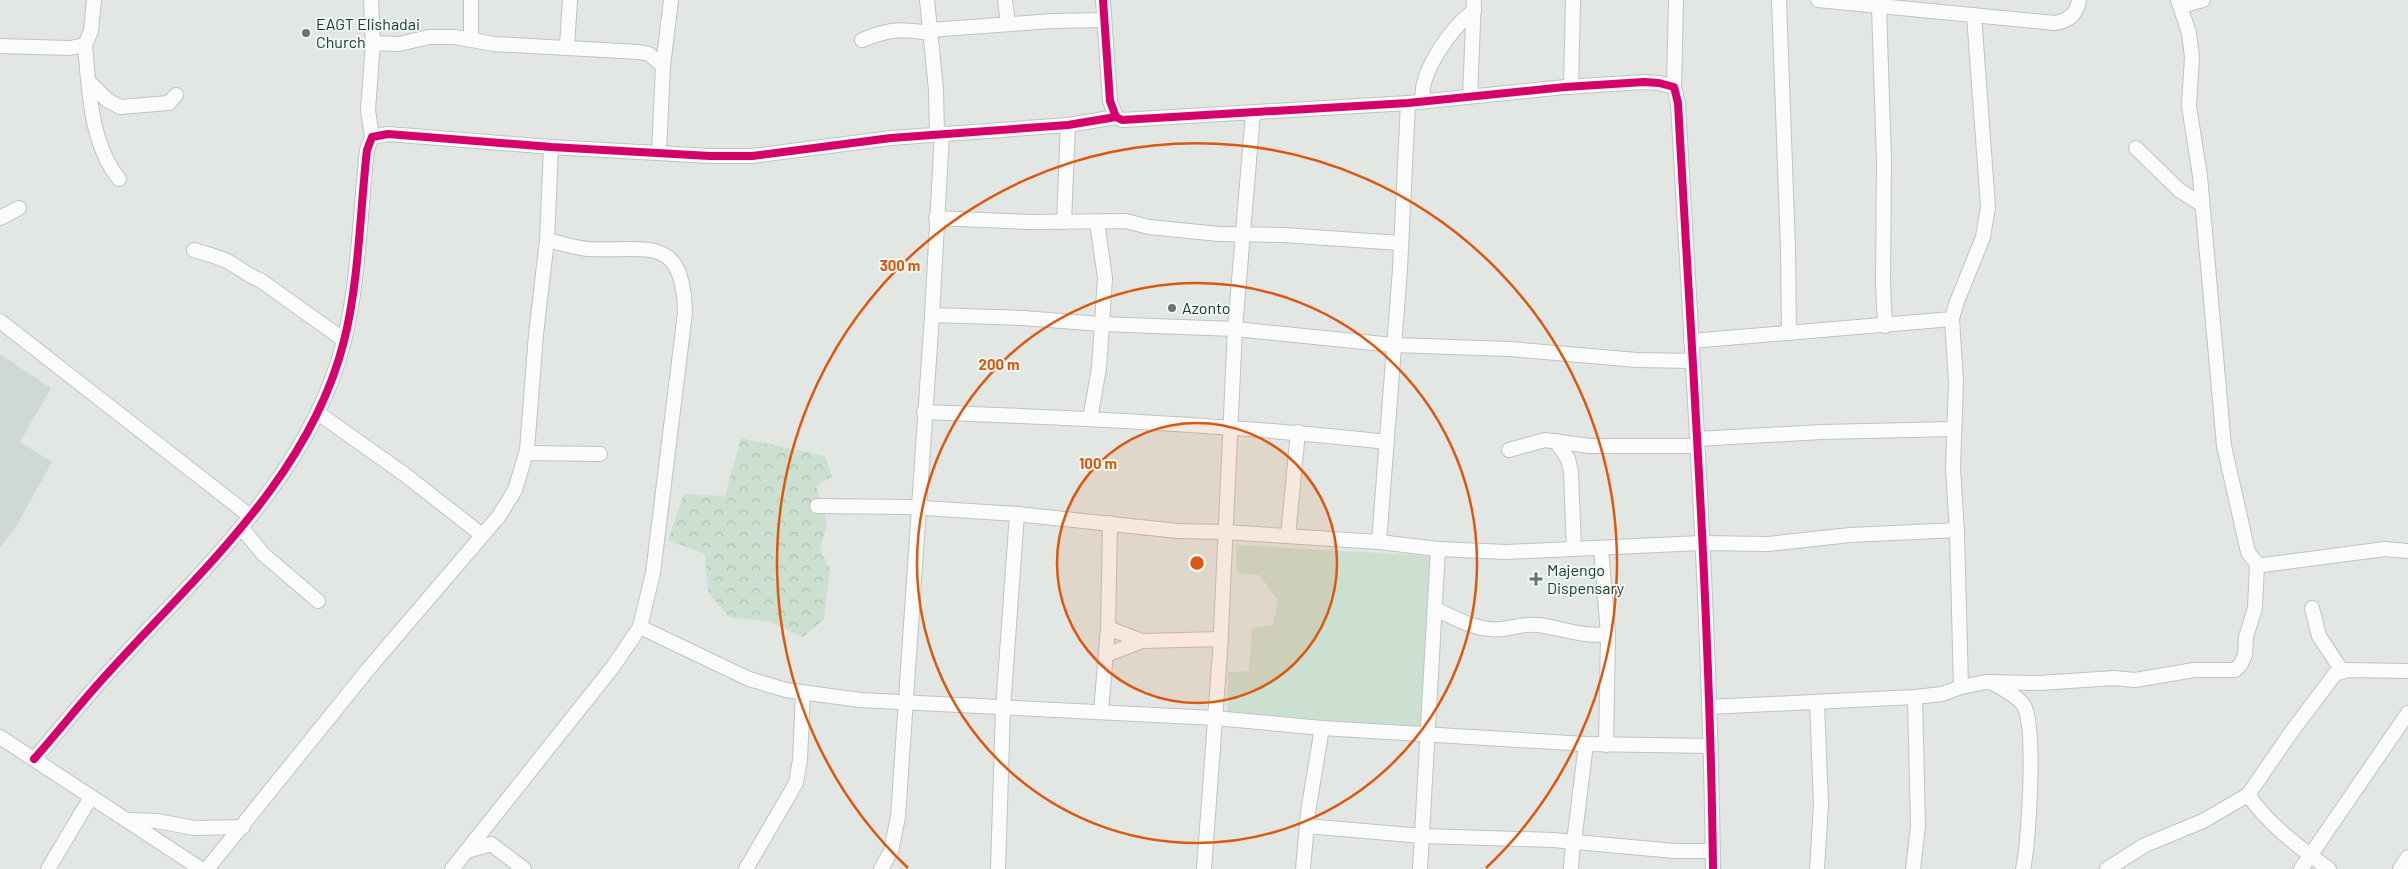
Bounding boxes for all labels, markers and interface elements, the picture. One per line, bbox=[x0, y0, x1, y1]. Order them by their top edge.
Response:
place label: EAGT Elishadai Church bbox=[316, 14, 420, 51]
marker: EAGT Elishadai Church bbox=[300, 27, 312, 39]
text: 300 m bbox=[880, 256, 920, 274]
place label: Azonto bbox=[1182, 298, 1230, 317]
marker: Azonto bbox=[1166, 302, 1178, 314]
text: 200 m bbox=[978, 355, 1020, 373]
text: 100 m bbox=[1079, 454, 1117, 472]
centre of rings bbox=[1188, 554, 1206, 572]
place label: Majengo Dispensary bbox=[1547, 560, 1625, 597]
marker: Majengo Dispensary bbox=[1529, 572, 1543, 586]

